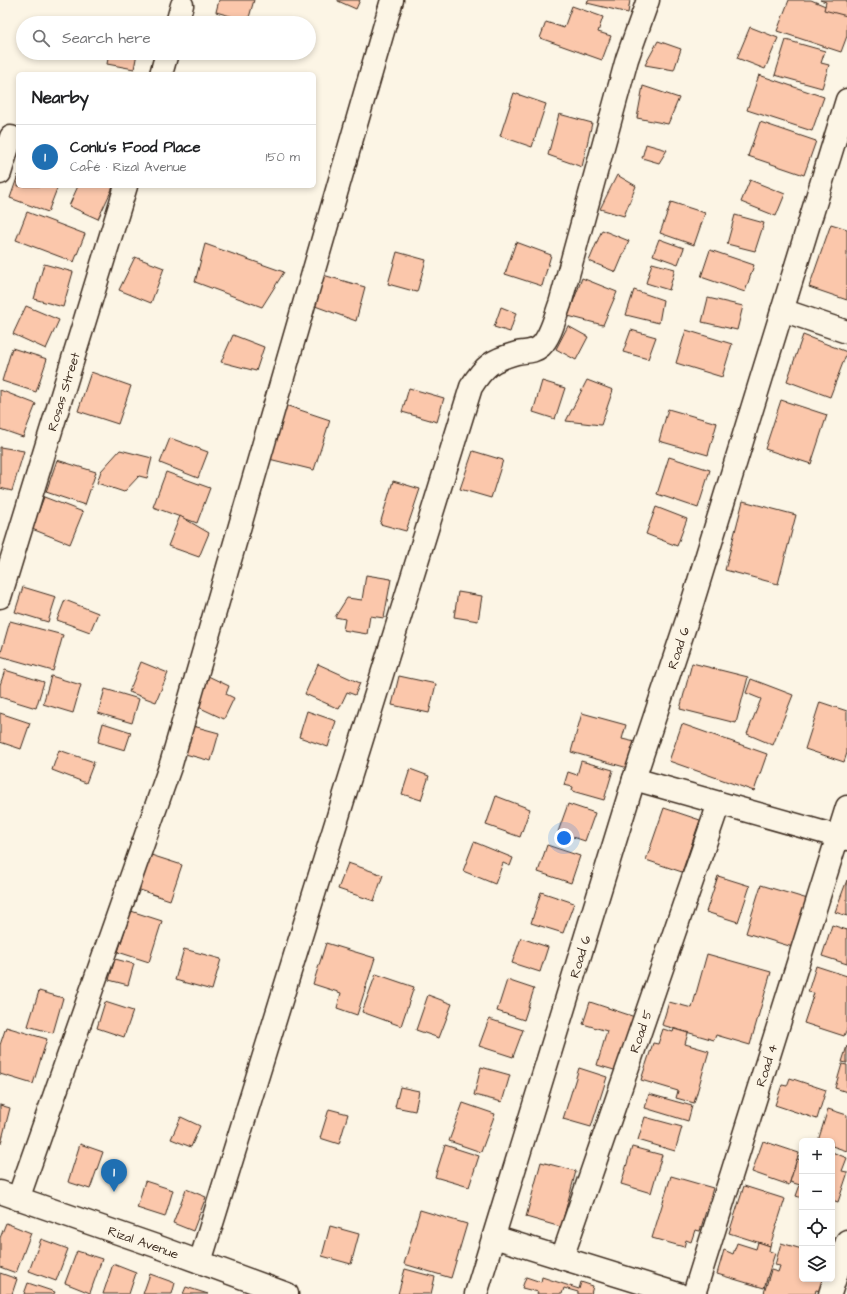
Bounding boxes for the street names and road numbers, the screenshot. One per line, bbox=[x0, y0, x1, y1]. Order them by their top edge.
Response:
street label: Rosas Street bbox=[43, 349, 85, 433]
street label: Road 6 bbox=[663, 625, 694, 671]
street label: Road 6 bbox=[566, 933, 595, 980]
street label: Road 5 bbox=[625, 1008, 657, 1055]
street label: Road 4 bbox=[752, 1042, 782, 1089]
street label: Rizal Avenue bbox=[105, 1222, 181, 1264]

